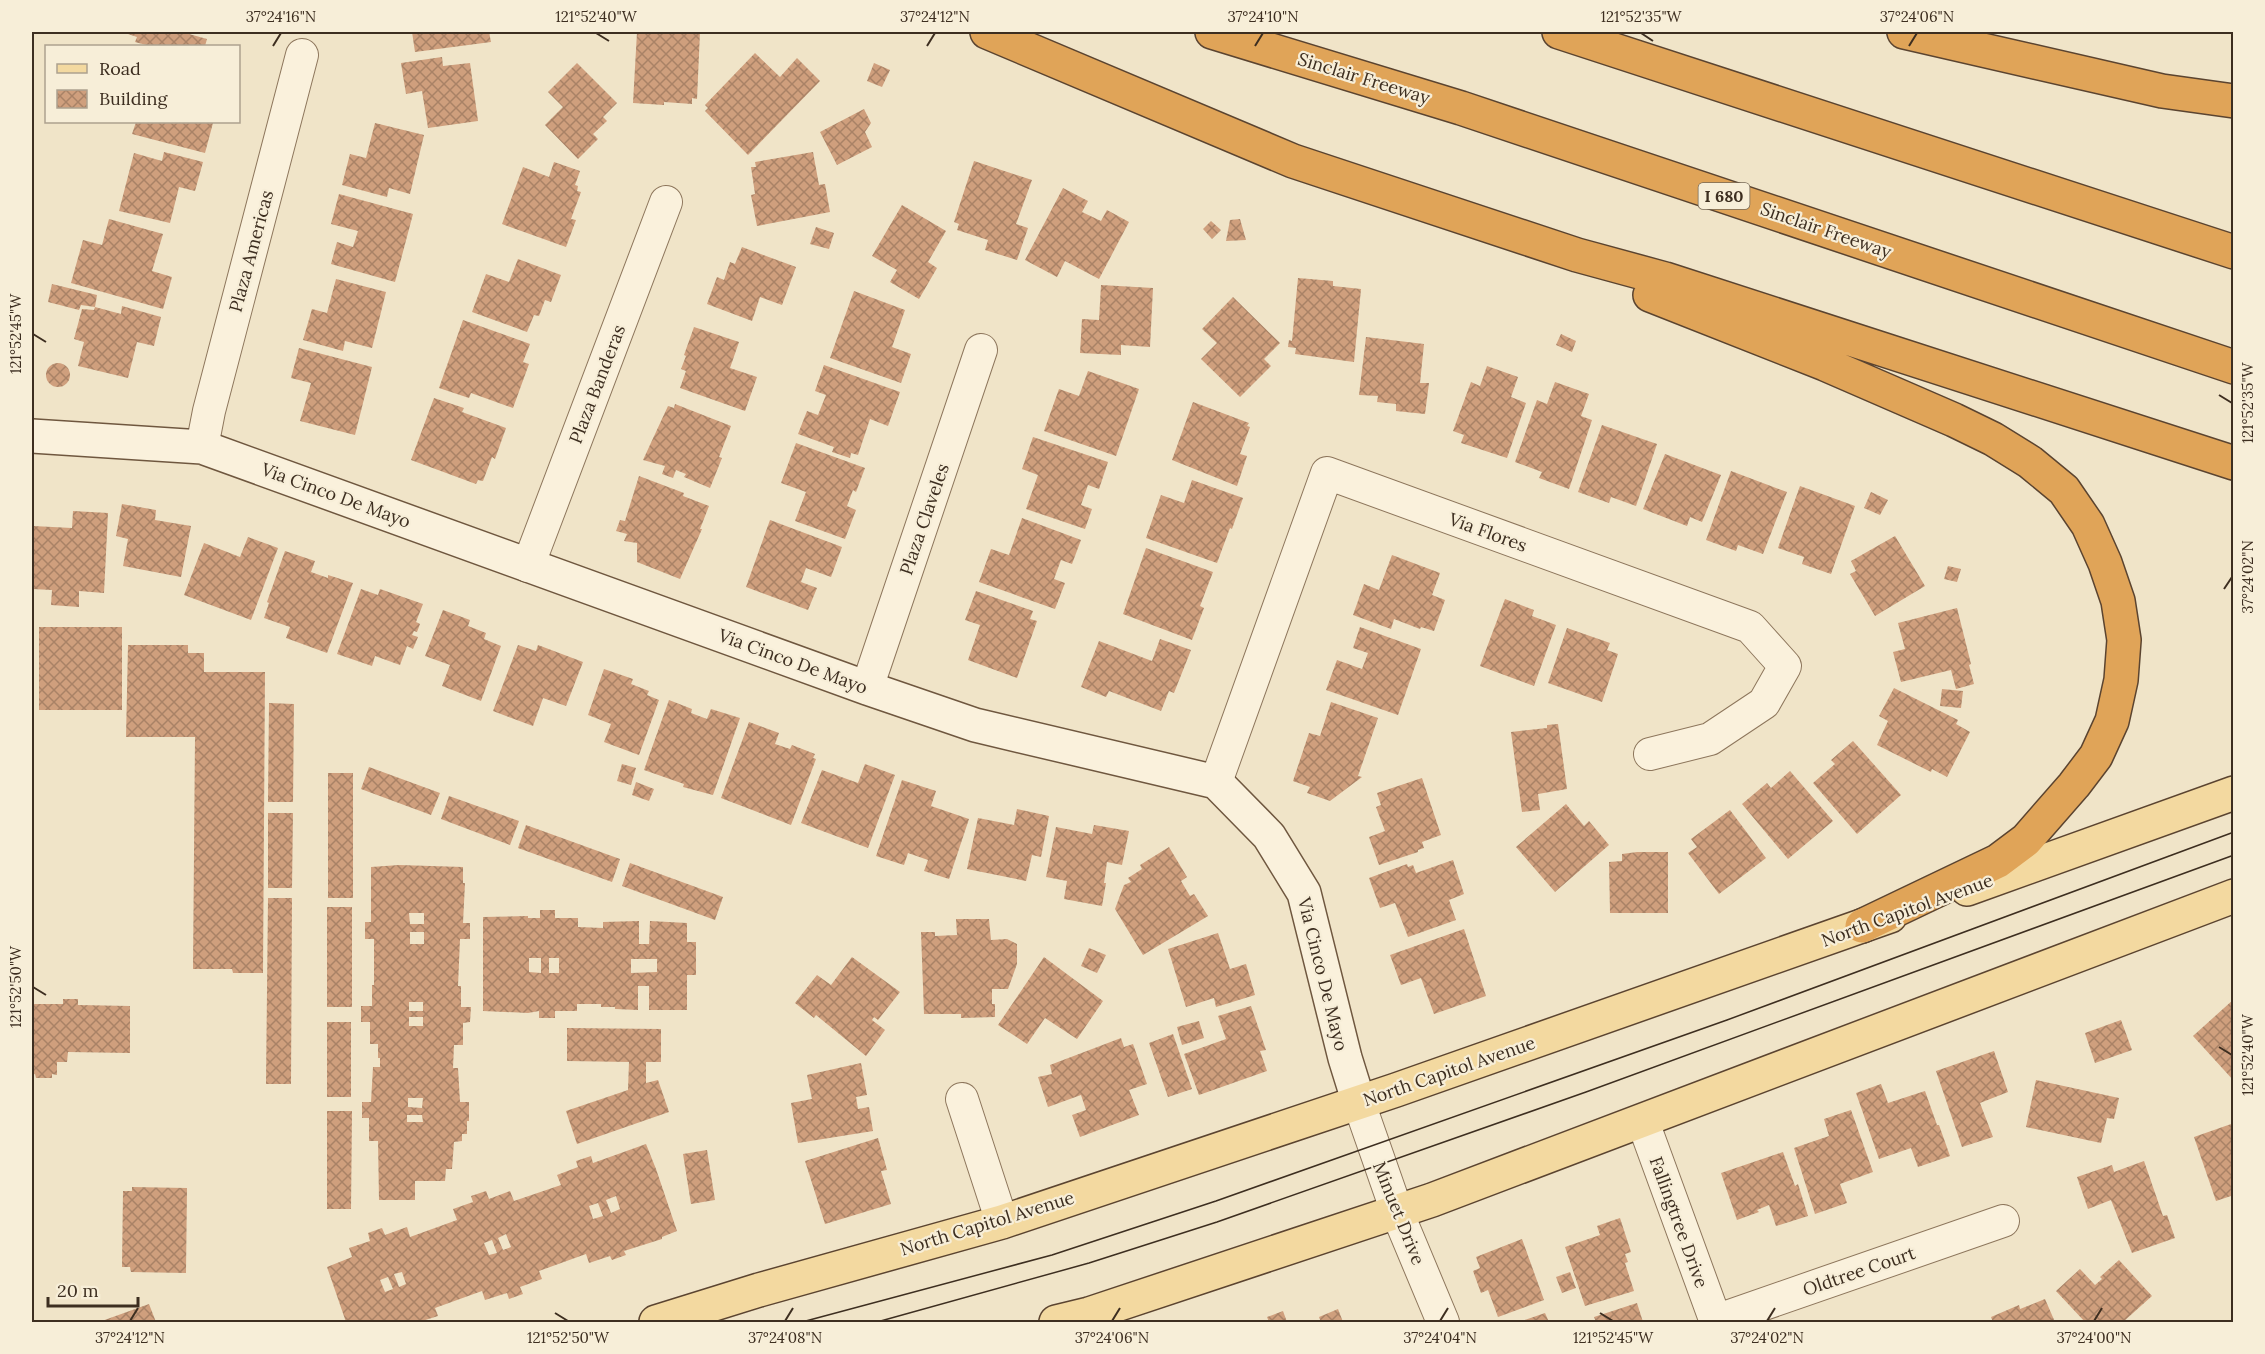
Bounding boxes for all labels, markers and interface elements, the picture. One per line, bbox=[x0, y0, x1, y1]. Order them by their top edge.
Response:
text: 37°24'16"N bbox=[246, 7, 316, 26]
text: 121°52'40"W bbox=[555, 7, 638, 26]
text: 37°24'12"N bbox=[900, 7, 970, 26]
text: 37°24'10"N bbox=[1227, 7, 1299, 26]
text: 121°52'35"W bbox=[1600, 7, 1683, 26]
text: 37°24'06"N bbox=[1880, 7, 1954, 26]
legend bbox=[45, 45, 240, 123]
street label: Sinclair Freeway bbox=[1295, 47, 1433, 109]
text: Road bbox=[99, 57, 141, 80]
text: Building bbox=[99, 87, 169, 110]
road number: I 680 bbox=[1698, 183, 1750, 209]
street label: Plaza Americas bbox=[224, 187, 278, 315]
street label: Sinclair Freeway bbox=[1757, 197, 1895, 263]
text: 121°52'45"W bbox=[6, 293, 25, 374]
street label: Plaza Banderas bbox=[564, 321, 630, 447]
text: 121°52'35"W bbox=[2238, 361, 2257, 444]
street label: Via Cinco De Mayo bbox=[257, 457, 414, 533]
street label: Plaza Claveles bbox=[894, 460, 954, 578]
street label: Via Flores bbox=[1445, 507, 1530, 557]
text: 37°24'02"N bbox=[2238, 540, 2257, 614]
street label: Via Cinco De Mayo bbox=[714, 623, 871, 699]
street label: North Capitol Avenue bbox=[1818, 868, 1996, 952]
street label: Via Cinco De Mayo bbox=[1293, 894, 1353, 1053]
text: 121°52'50"W bbox=[6, 945, 25, 1028]
text: 121°52'40"W bbox=[2238, 1013, 2257, 1096]
street label: North Capitol Avenue bbox=[1360, 1031, 1538, 1111]
street label: Fallingtree Drive bbox=[1645, 1153, 1713, 1291]
street label: Minuet Drive bbox=[1368, 1158, 1430, 1268]
street label: North Capitol Avenue bbox=[897, 1186, 1077, 1260]
street label: Oldtree Court bbox=[1800, 1241, 1918, 1301]
scale bar bbox=[48, 1270, 138, 1308]
text: 20 m bbox=[57, 1279, 99, 1302]
text: 37°24'12"N bbox=[95, 1328, 165, 1347]
text: 121°52'50"W bbox=[527, 1328, 610, 1347]
text: 37°24'08"N bbox=[748, 1328, 822, 1347]
text: 37°24'06"N bbox=[1075, 1328, 1149, 1347]
text: 37°24'04"N bbox=[1403, 1328, 1477, 1347]
text: 121°52'45"W bbox=[1573, 1328, 1654, 1347]
text: 37°24'02"N bbox=[1730, 1328, 1804, 1347]
text: 37°24'00"N bbox=[2056, 1328, 2132, 1347]

